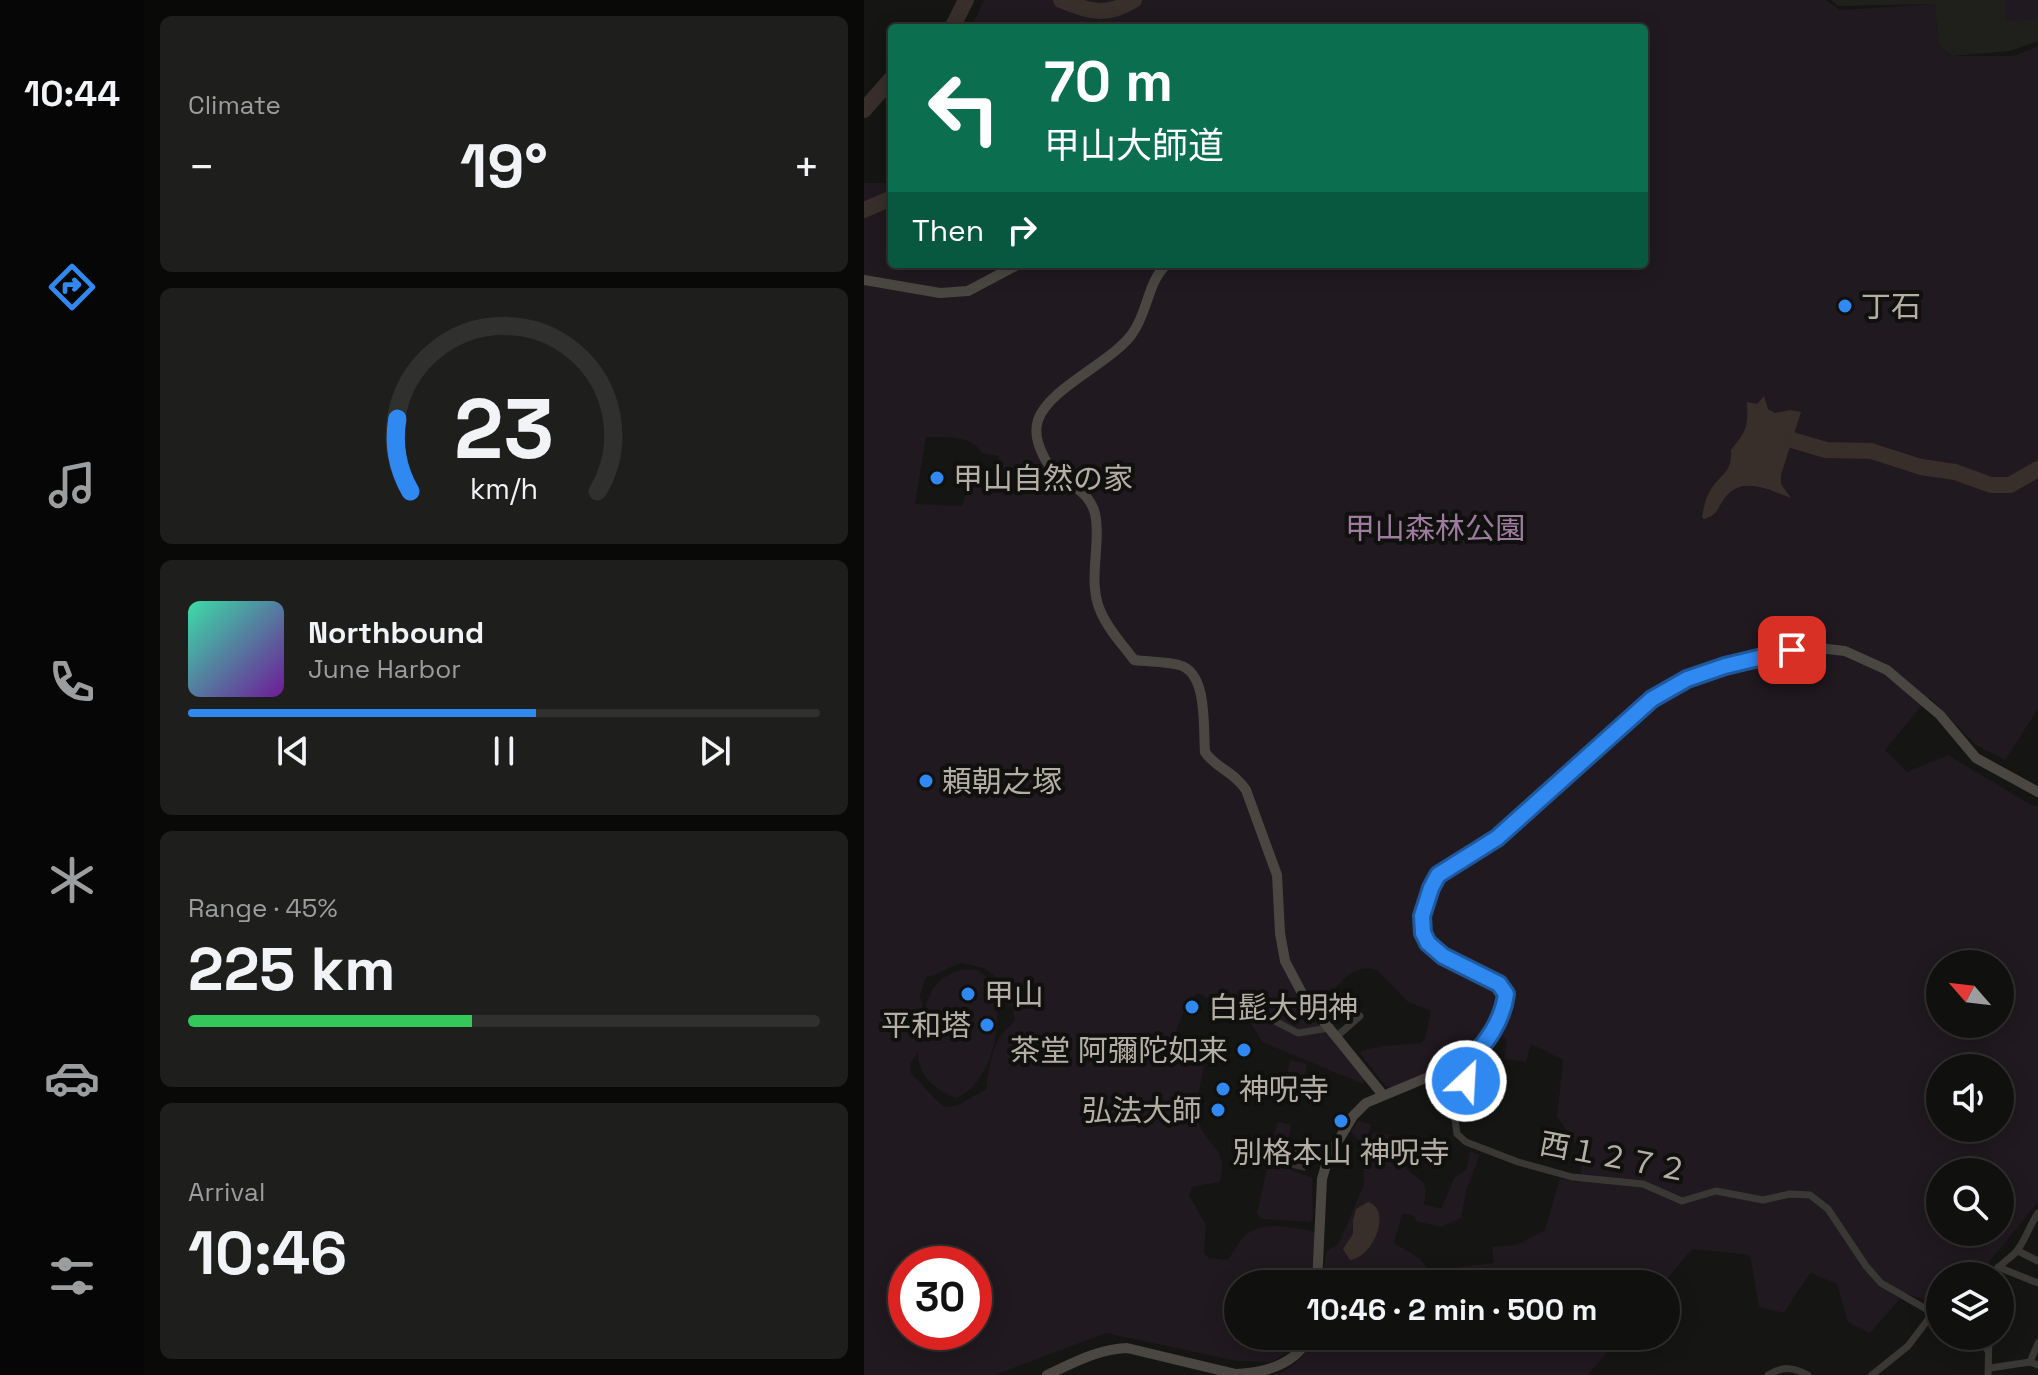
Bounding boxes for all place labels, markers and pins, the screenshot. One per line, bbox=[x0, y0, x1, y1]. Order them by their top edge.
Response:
place label: 丁石 bbox=[1861, 287, 1921, 326]
marker: 丁石 bbox=[1836, 297, 1854, 315]
place label: 甲山自然の家 bbox=[953, 459, 1133, 498]
marker: 甲山自然の家 bbox=[928, 469, 946, 487]
pin bbox=[1758, 616, 1826, 684]
place label: 頼朝之塚 bbox=[942, 762, 1062, 801]
marker: 頼朝之塚 bbox=[917, 772, 935, 790]
place label: 甲山 bbox=[984, 975, 1044, 1014]
marker: 甲山 bbox=[959, 985, 977, 1003]
place label: 白髭大明神 bbox=[1208, 988, 1358, 1027]
marker: 白髭大明神 bbox=[1183, 998, 1201, 1016]
place label: 平和塔 bbox=[881, 1006, 971, 1045]
marker: 平和塔 bbox=[978, 1016, 996, 1034]
place label: 茶堂 阿彌陀如来 bbox=[1010, 1031, 1228, 1070]
marker: 茶堂 阿彌陀如来 bbox=[1235, 1041, 1253, 1059]
place label: 神呪寺 bbox=[1239, 1070, 1329, 1109]
marker: 神呪寺 bbox=[1214, 1080, 1232, 1098]
place label: 弘法大師 bbox=[1082, 1091, 1202, 1130]
marker: 弘法大師 bbox=[1209, 1101, 1227, 1119]
marker: 別格本山 神呪寺 bbox=[1332, 1112, 1350, 1130]
place label: 別格本山 神呪寺 bbox=[1232, 1133, 1450, 1172]

